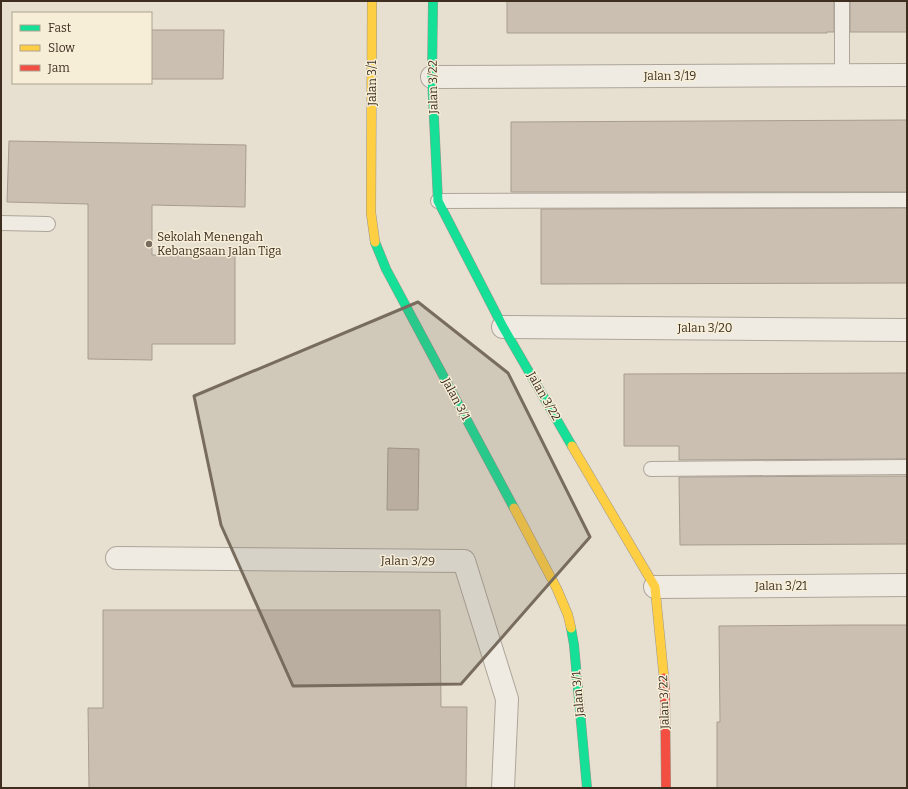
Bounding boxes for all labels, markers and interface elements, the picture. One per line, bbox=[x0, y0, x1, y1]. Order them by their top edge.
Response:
legend bbox=[12, 12, 152, 84]
text: Fast bbox=[48, 21, 72, 35]
text: Slow bbox=[48, 41, 75, 55]
street label: Jalan 3/1 bbox=[365, 60, 379, 107]
street label: Jalan 3/22 bbox=[426, 60, 440, 115]
text: Jam bbox=[47, 61, 70, 75]
street label: Jalan 3/19 bbox=[643, 69, 696, 83]
place label: Sekolah Menengah Kebangsaan Jalan Tiga bbox=[157, 230, 282, 258]
marker: Sekolah Menengah Kebangsaan Jalan Tiga bbox=[144, 239, 154, 249]
street label: Jalan 3/20 bbox=[677, 321, 732, 335]
street label: Jalan 3/22 bbox=[524, 368, 564, 423]
street label: Jalan 3/1 bbox=[439, 375, 473, 423]
street label: Jalan 3/29 bbox=[380, 554, 435, 568]
street label: Jalan 3/21 bbox=[754, 579, 807, 593]
street label: Jalan 3/1 bbox=[569, 671, 587, 718]
street label: Jalan 3/22 bbox=[656, 675, 672, 730]

